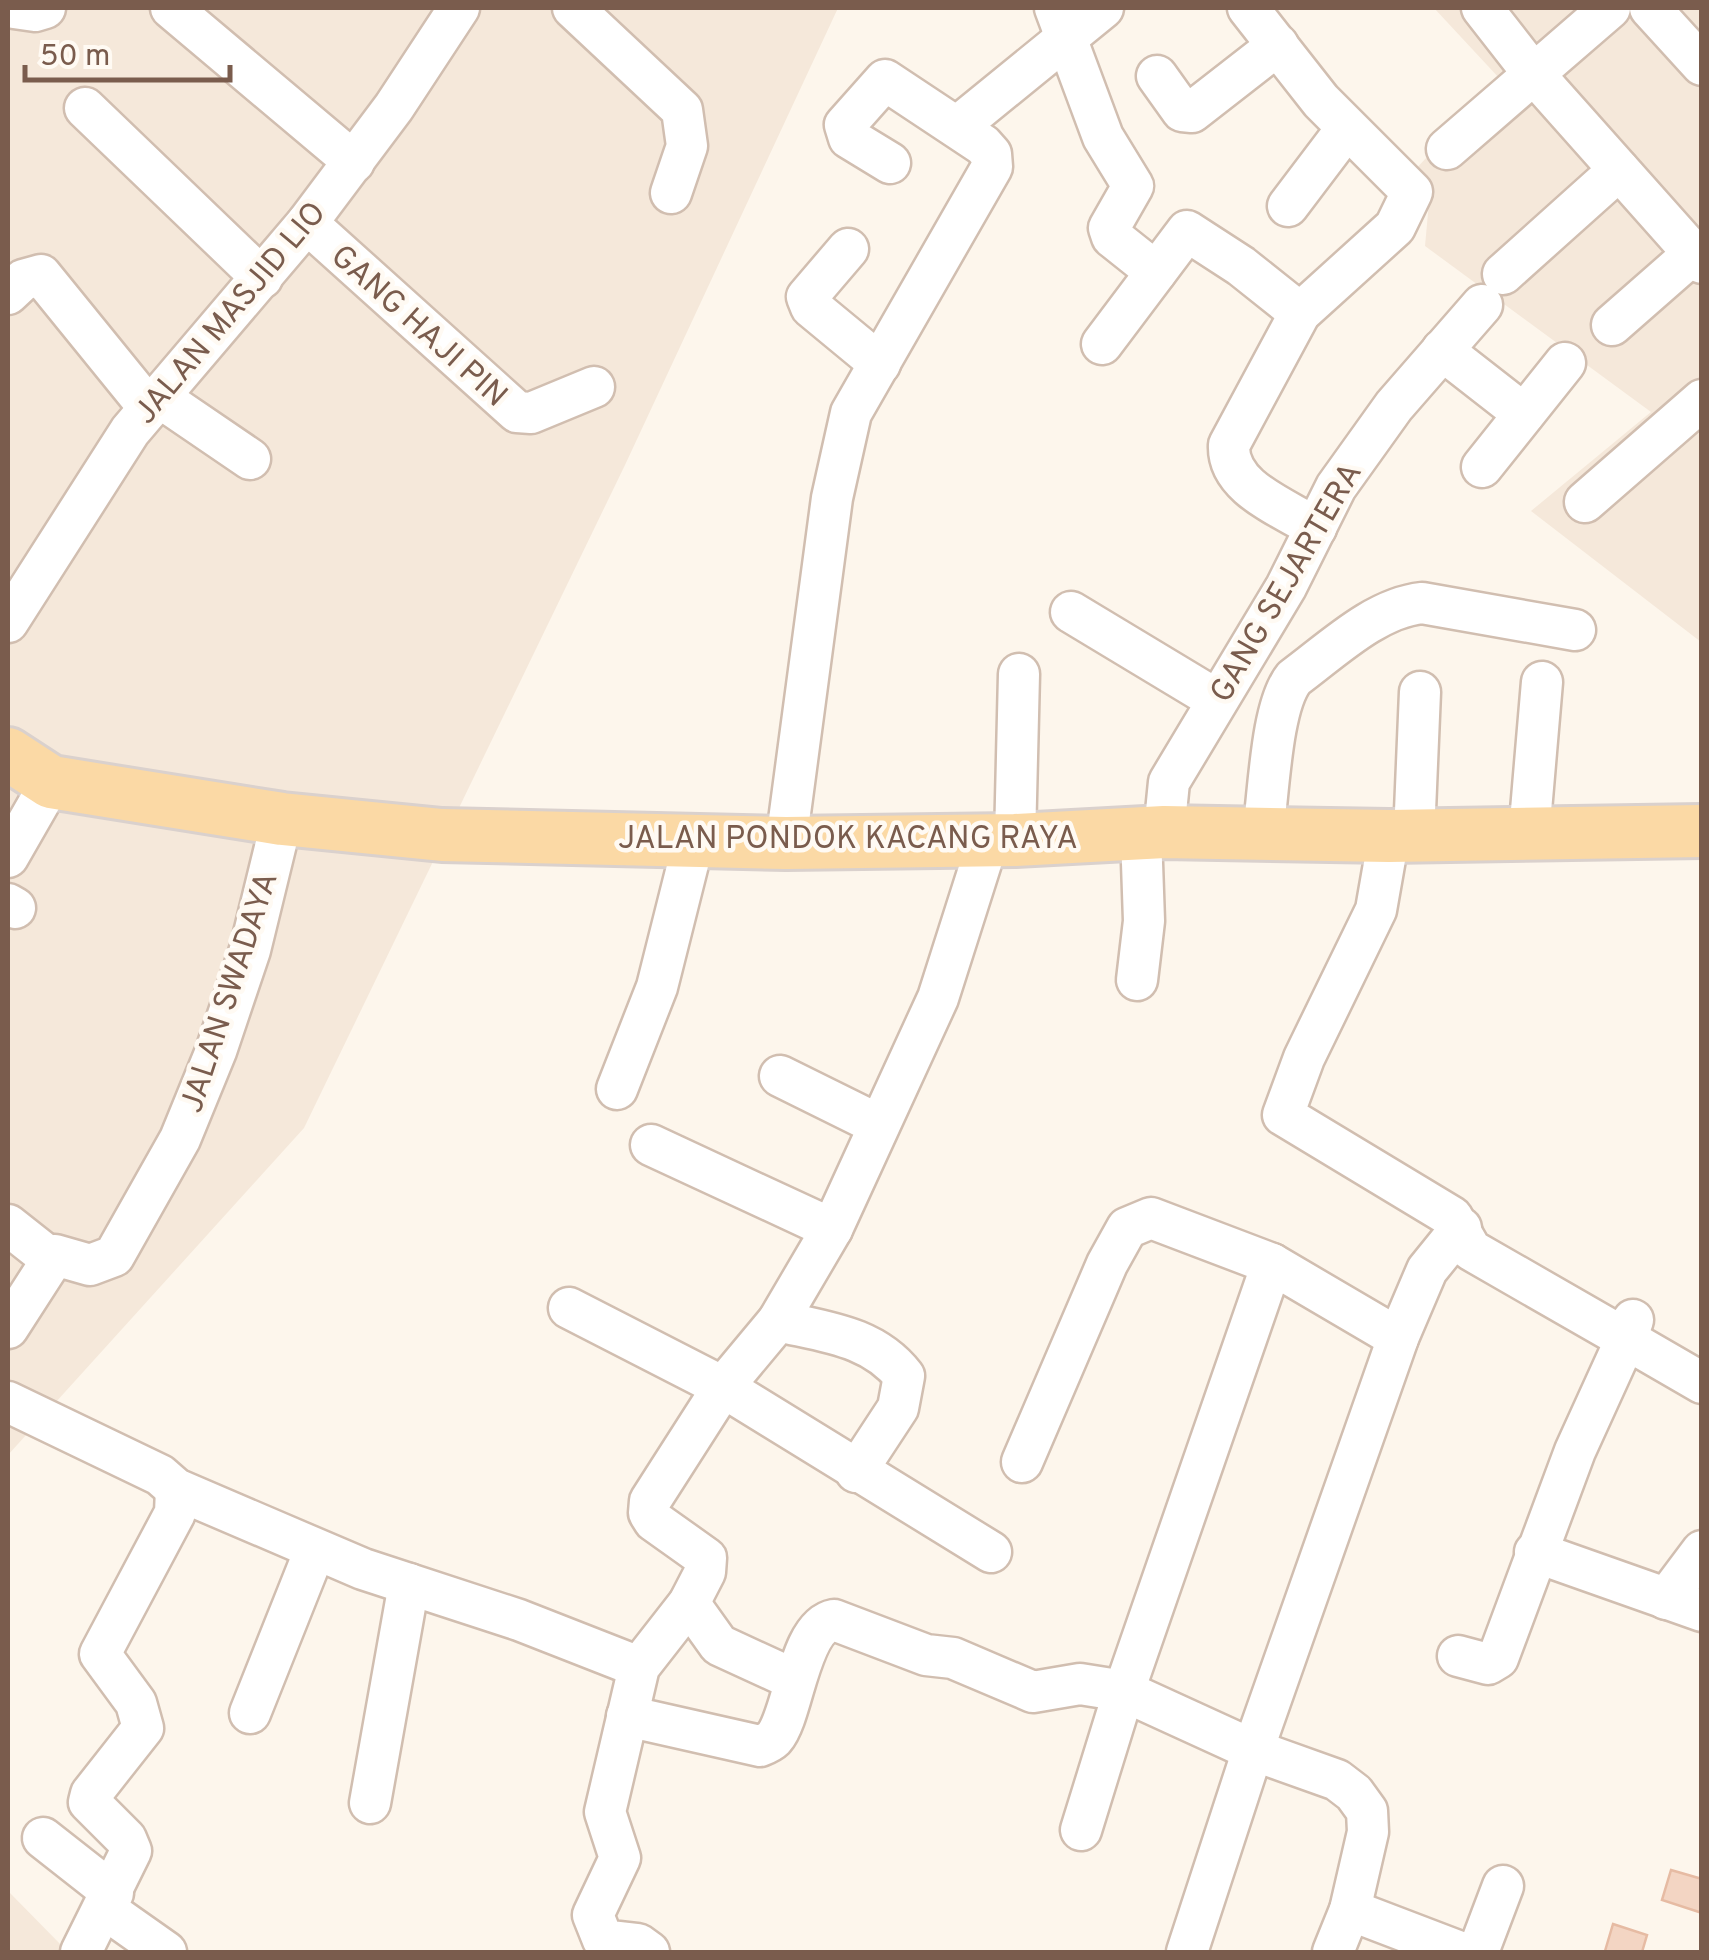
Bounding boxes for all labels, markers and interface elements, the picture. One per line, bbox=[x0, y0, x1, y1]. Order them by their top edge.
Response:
scale bar bbox=[25, 20, 230, 82]
text: 50 m bbox=[40, 39, 110, 76]
street label: JALAN MASJID LIO bbox=[127, 195, 336, 433]
street label: GANG HAJI PIN bbox=[321, 237, 515, 417]
street label: GANG SEJARTERA bbox=[1203, 456, 1373, 711]
street label: JALAN PONDOK KACANG RAYA bbox=[618, 820, 1078, 860]
street label: JALAN SWADAYA bbox=[173, 868, 289, 1118]

